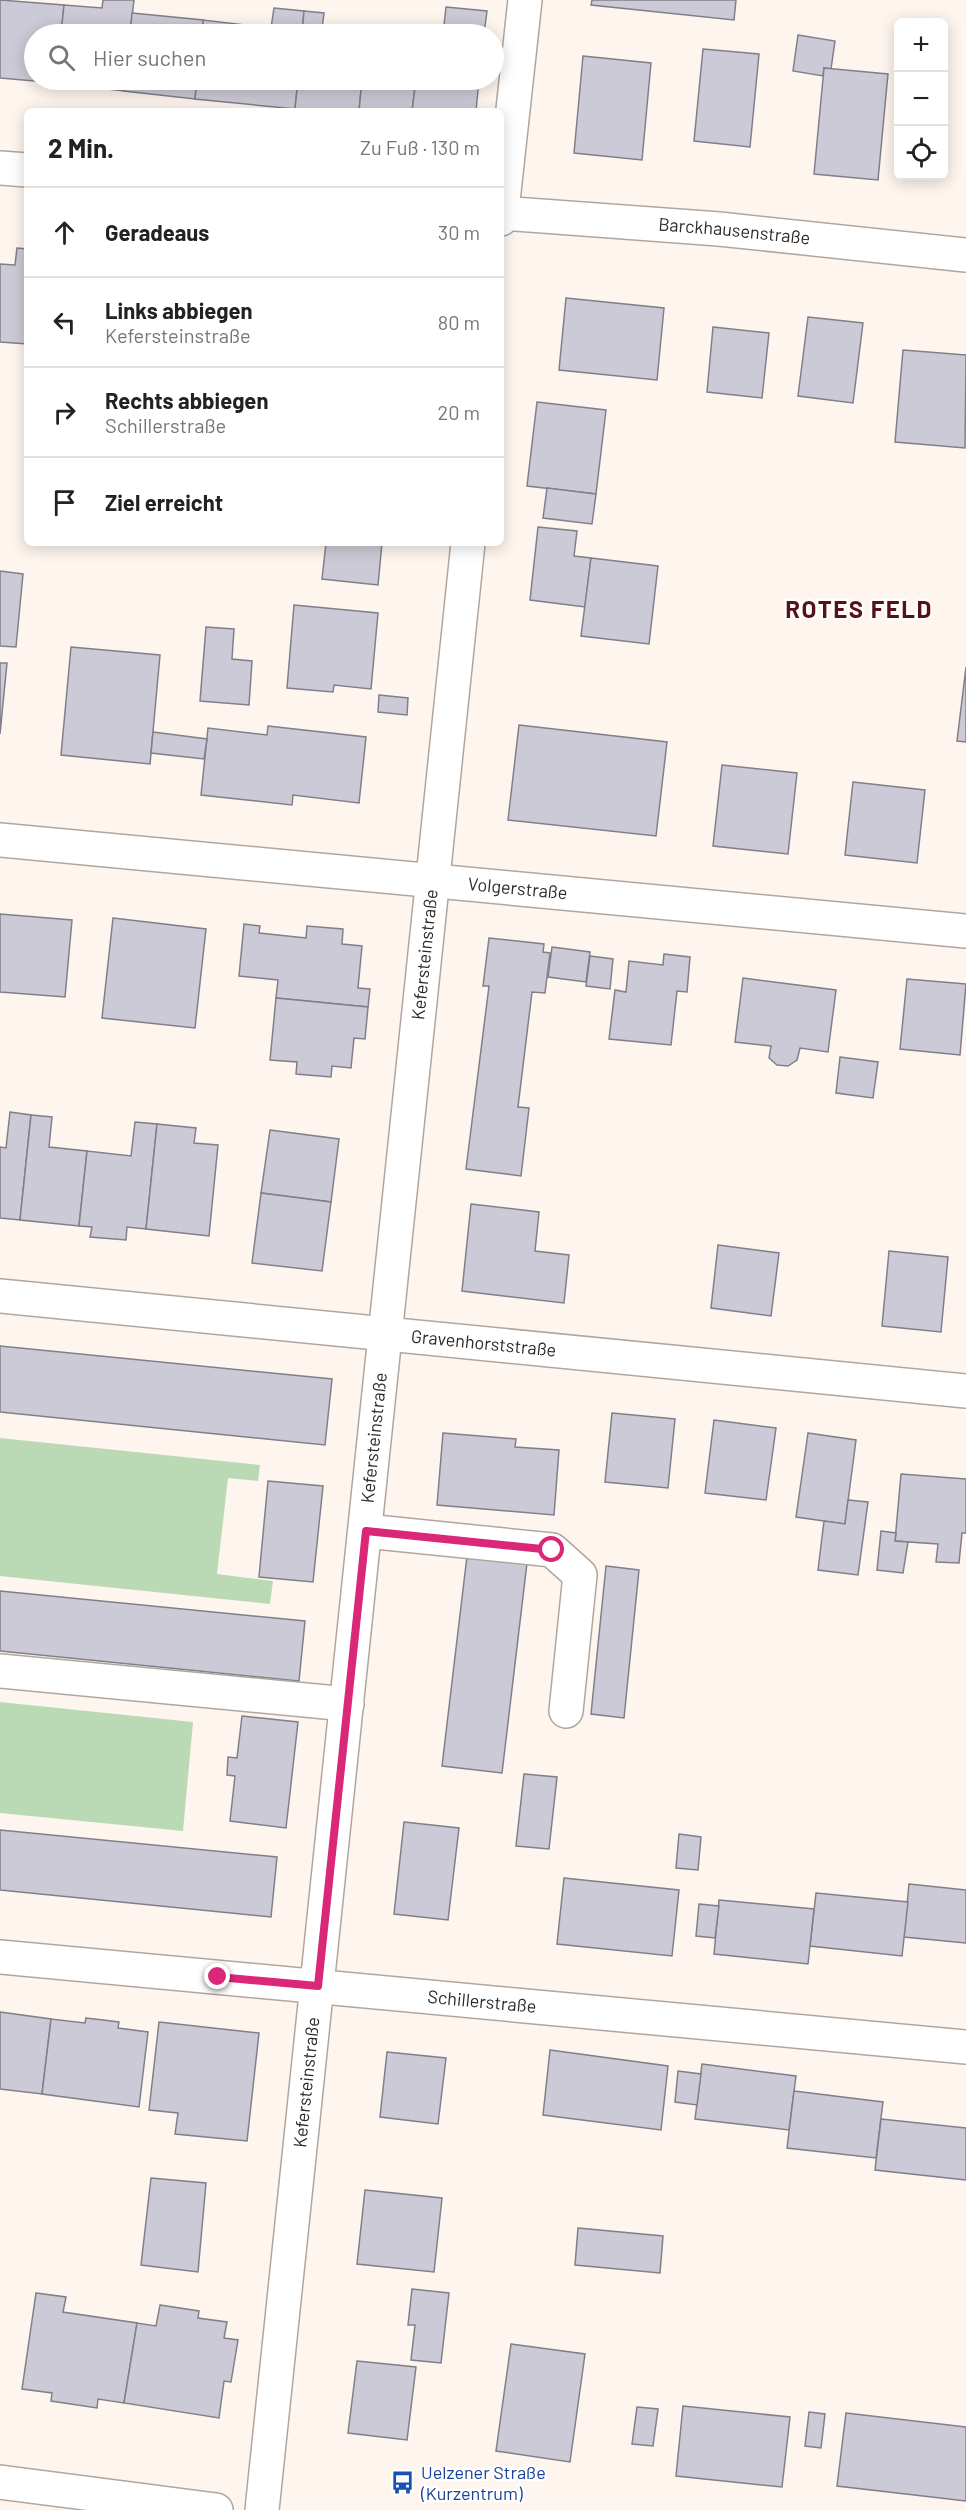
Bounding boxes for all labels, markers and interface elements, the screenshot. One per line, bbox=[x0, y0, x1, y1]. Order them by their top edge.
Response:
map controls bbox=[894, 18, 948, 180]
button: + bbox=[894, 18, 948, 72]
search box bbox=[24, 24, 504, 90]
icon: search bbox=[45, 41, 78, 74]
text: Hier suchen bbox=[93, 44, 206, 70]
button: − bbox=[894, 72, 948, 126]
button: locate bbox=[894, 126, 948, 180]
text: 2 Min. bbox=[48, 132, 114, 163]
text: Zu Fuß · 130 m bbox=[360, 135, 480, 159]
street label: Barckhausenstraße bbox=[658, 213, 811, 249]
icon: ahead bbox=[48, 216, 81, 249]
text: Geradeaus bbox=[105, 219, 209, 245]
text: 30 m bbox=[438, 220, 480, 244]
text: Links abbiegen bbox=[105, 297, 253, 323]
icon: left bbox=[48, 306, 81, 339]
text: 80 m bbox=[438, 310, 480, 334]
text: Kefersteinstraße bbox=[105, 323, 251, 347]
text: Rechts abbiegen bbox=[105, 387, 268, 413]
icon: right bbox=[48, 396, 81, 429]
text: 20 m bbox=[437, 400, 480, 424]
text: Schillerstraße bbox=[105, 413, 226, 437]
icon: arrive bbox=[48, 486, 81, 519]
text: Ziel erreicht bbox=[105, 489, 223, 515]
district label: ROTES FELD bbox=[785, 594, 933, 623]
street label: Volgerstraße bbox=[467, 872, 569, 903]
street label: Kefersteinstraße bbox=[406, 888, 442, 1021]
street label: Gravenhorststraße bbox=[410, 1324, 557, 1361]
street label: Kefersteinstraße bbox=[356, 1371, 391, 1504]
route start bbox=[538, 1536, 564, 1562]
route end bbox=[204, 1963, 230, 1989]
street label: Schillerstraße bbox=[427, 1985, 537, 2017]
street label: Kefersteinstraße bbox=[288, 2016, 324, 2149]
place label: Uelzener Straße (Kurzentrum) bbox=[420, 2461, 546, 2504]
bus stop icon: Uelzener Straße (Kurzentrum) bbox=[390, 2470, 416, 2496]

